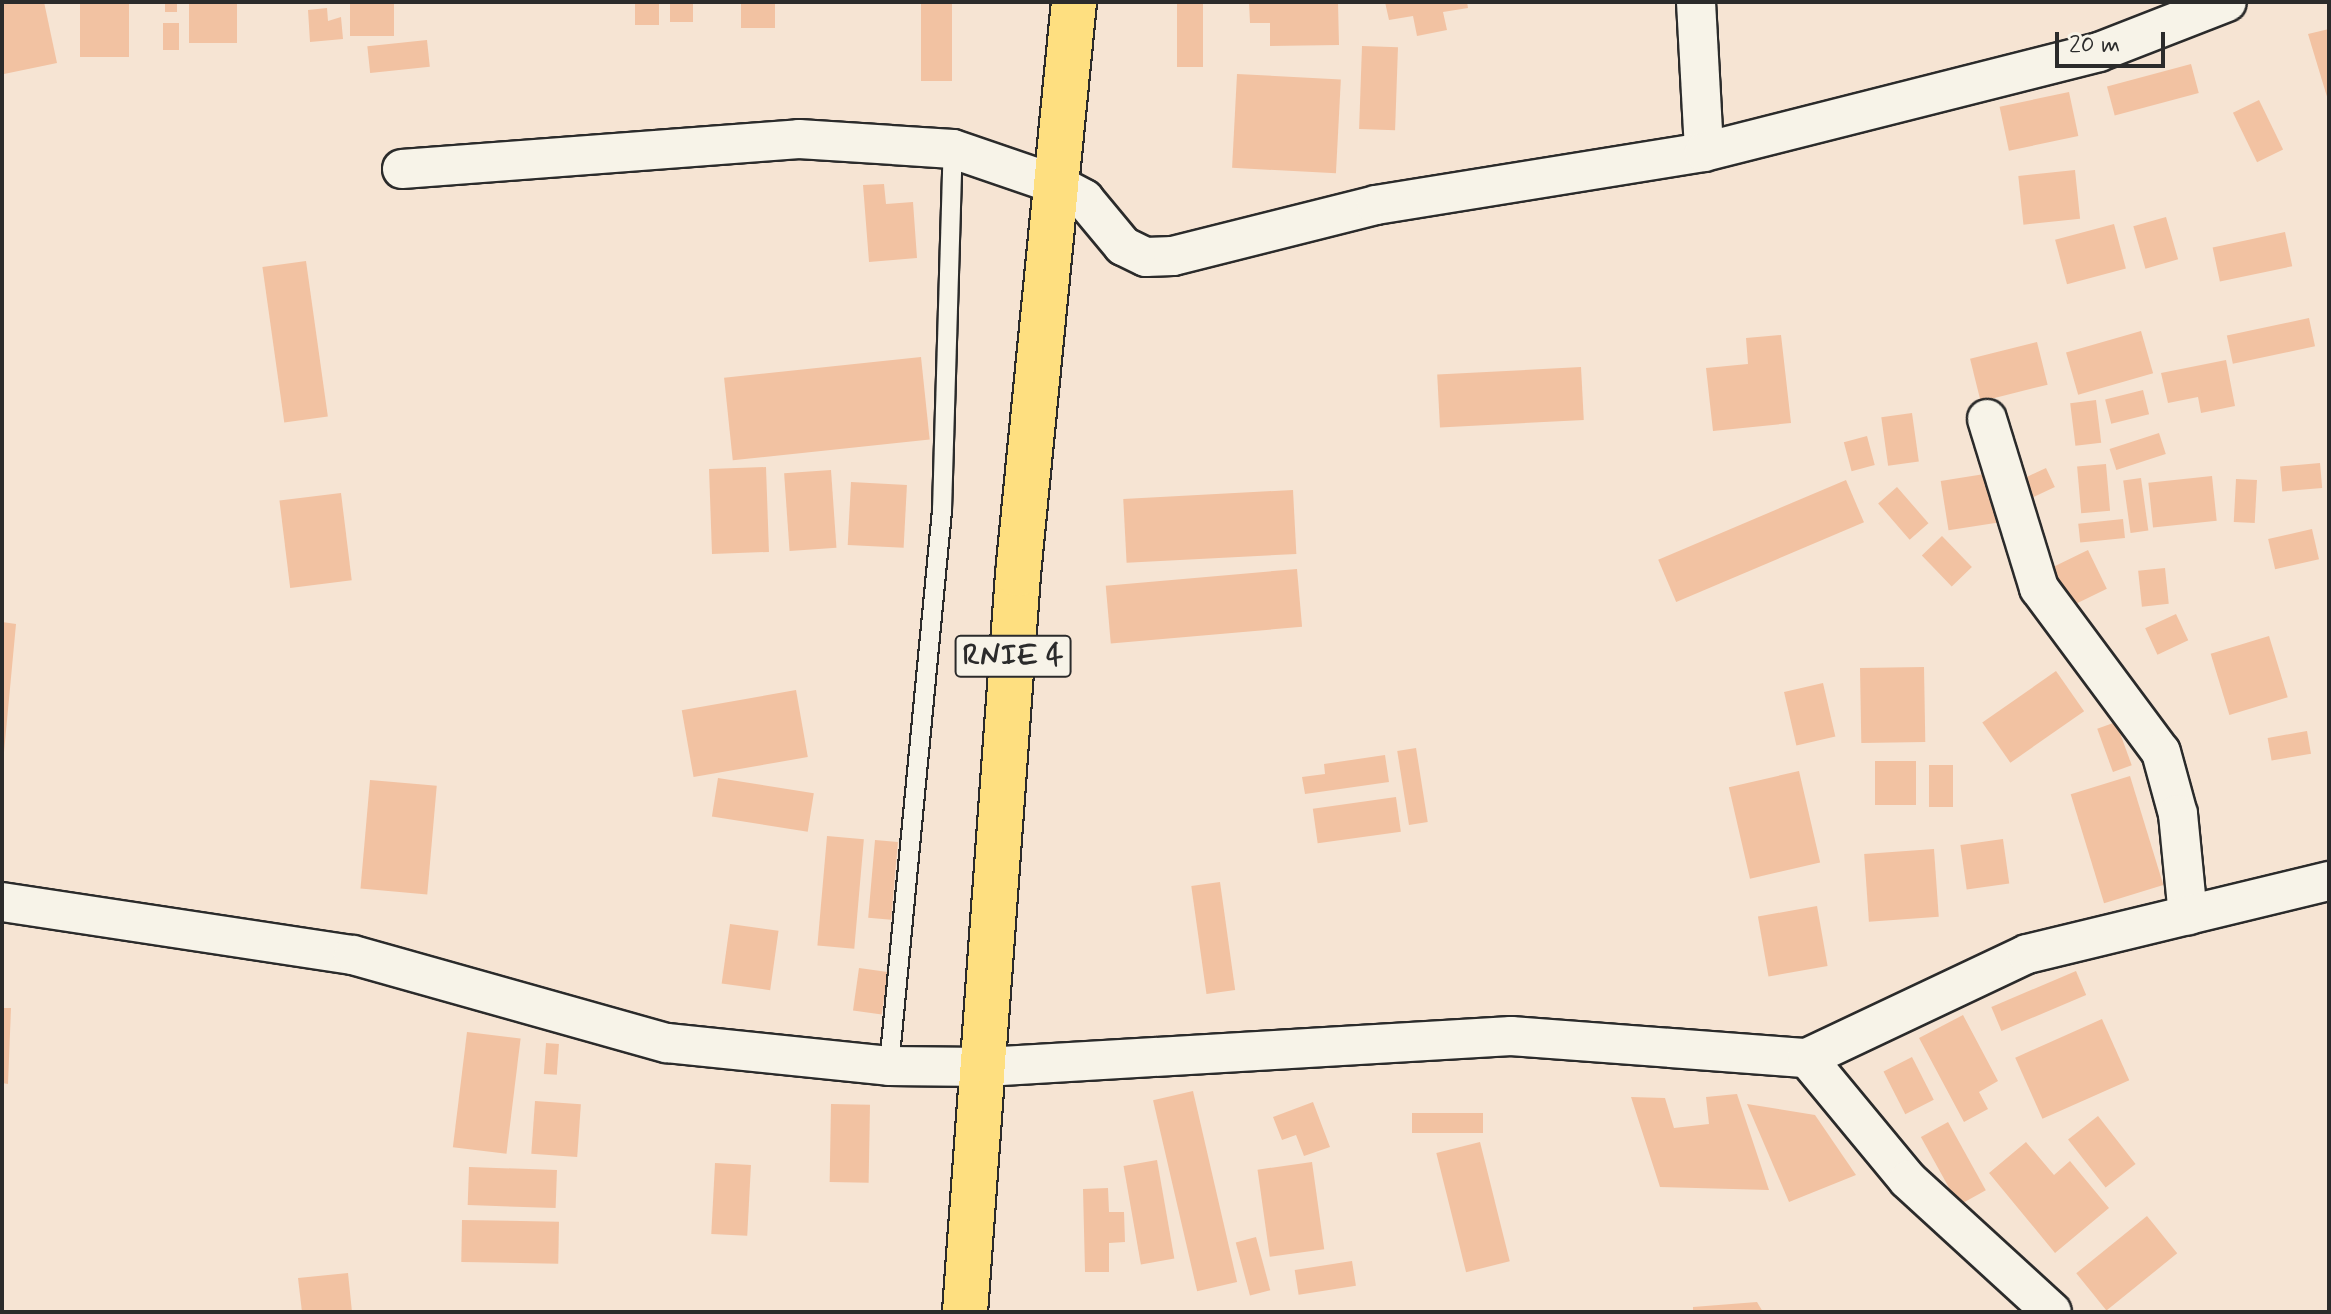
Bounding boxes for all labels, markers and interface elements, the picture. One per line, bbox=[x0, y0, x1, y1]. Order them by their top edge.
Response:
scale bar bbox=[2059, 16, 2169, 66]
text: 20 m bbox=[2069, 30, 2120, 61]
road number: RNIE 4 bbox=[953, 630, 1073, 682]

